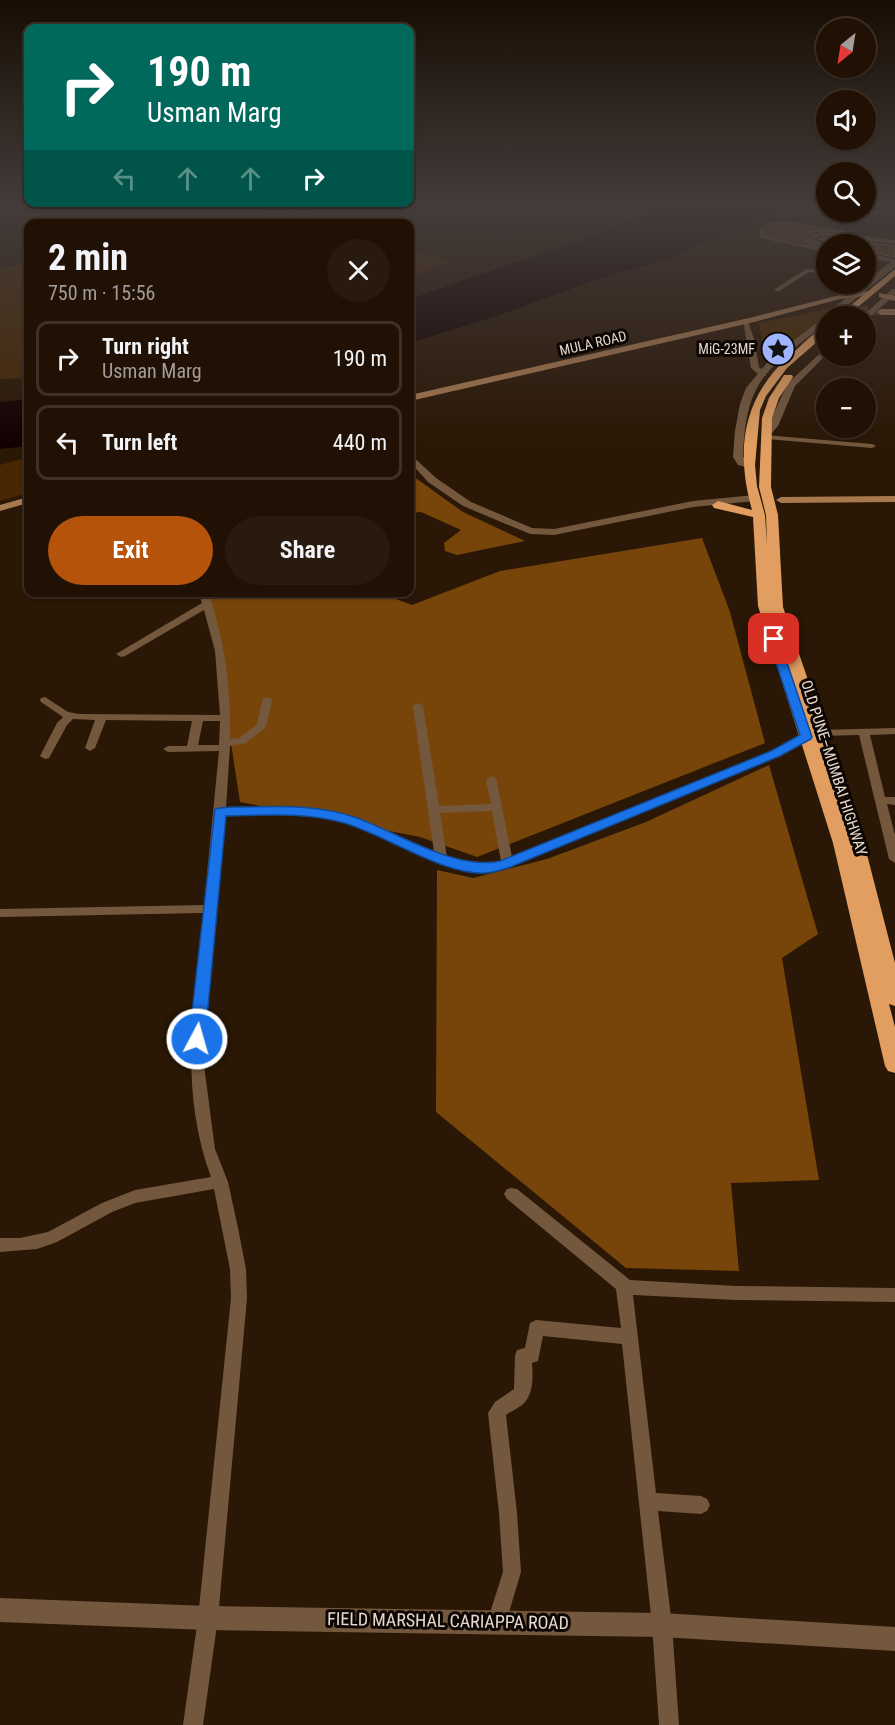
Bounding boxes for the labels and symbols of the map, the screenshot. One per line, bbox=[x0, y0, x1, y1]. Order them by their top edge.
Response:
north arrow bbox=[816, 18, 876, 78]
street label: MULA ROAD bbox=[558, 328, 628, 358]
place icon: MiG-23MF bbox=[760, 331, 796, 367]
place label: MiG-23MF bbox=[698, 341, 755, 357]
pin bbox=[748, 613, 799, 664]
street label: OLD PUNE–MUMBAI HIGHWAY bbox=[797, 678, 871, 858]
position arrow bbox=[165, 1007, 229, 1071]
street label: FIELD MARSHAL CARIAPPA ROAD bbox=[327, 1608, 569, 1633]

